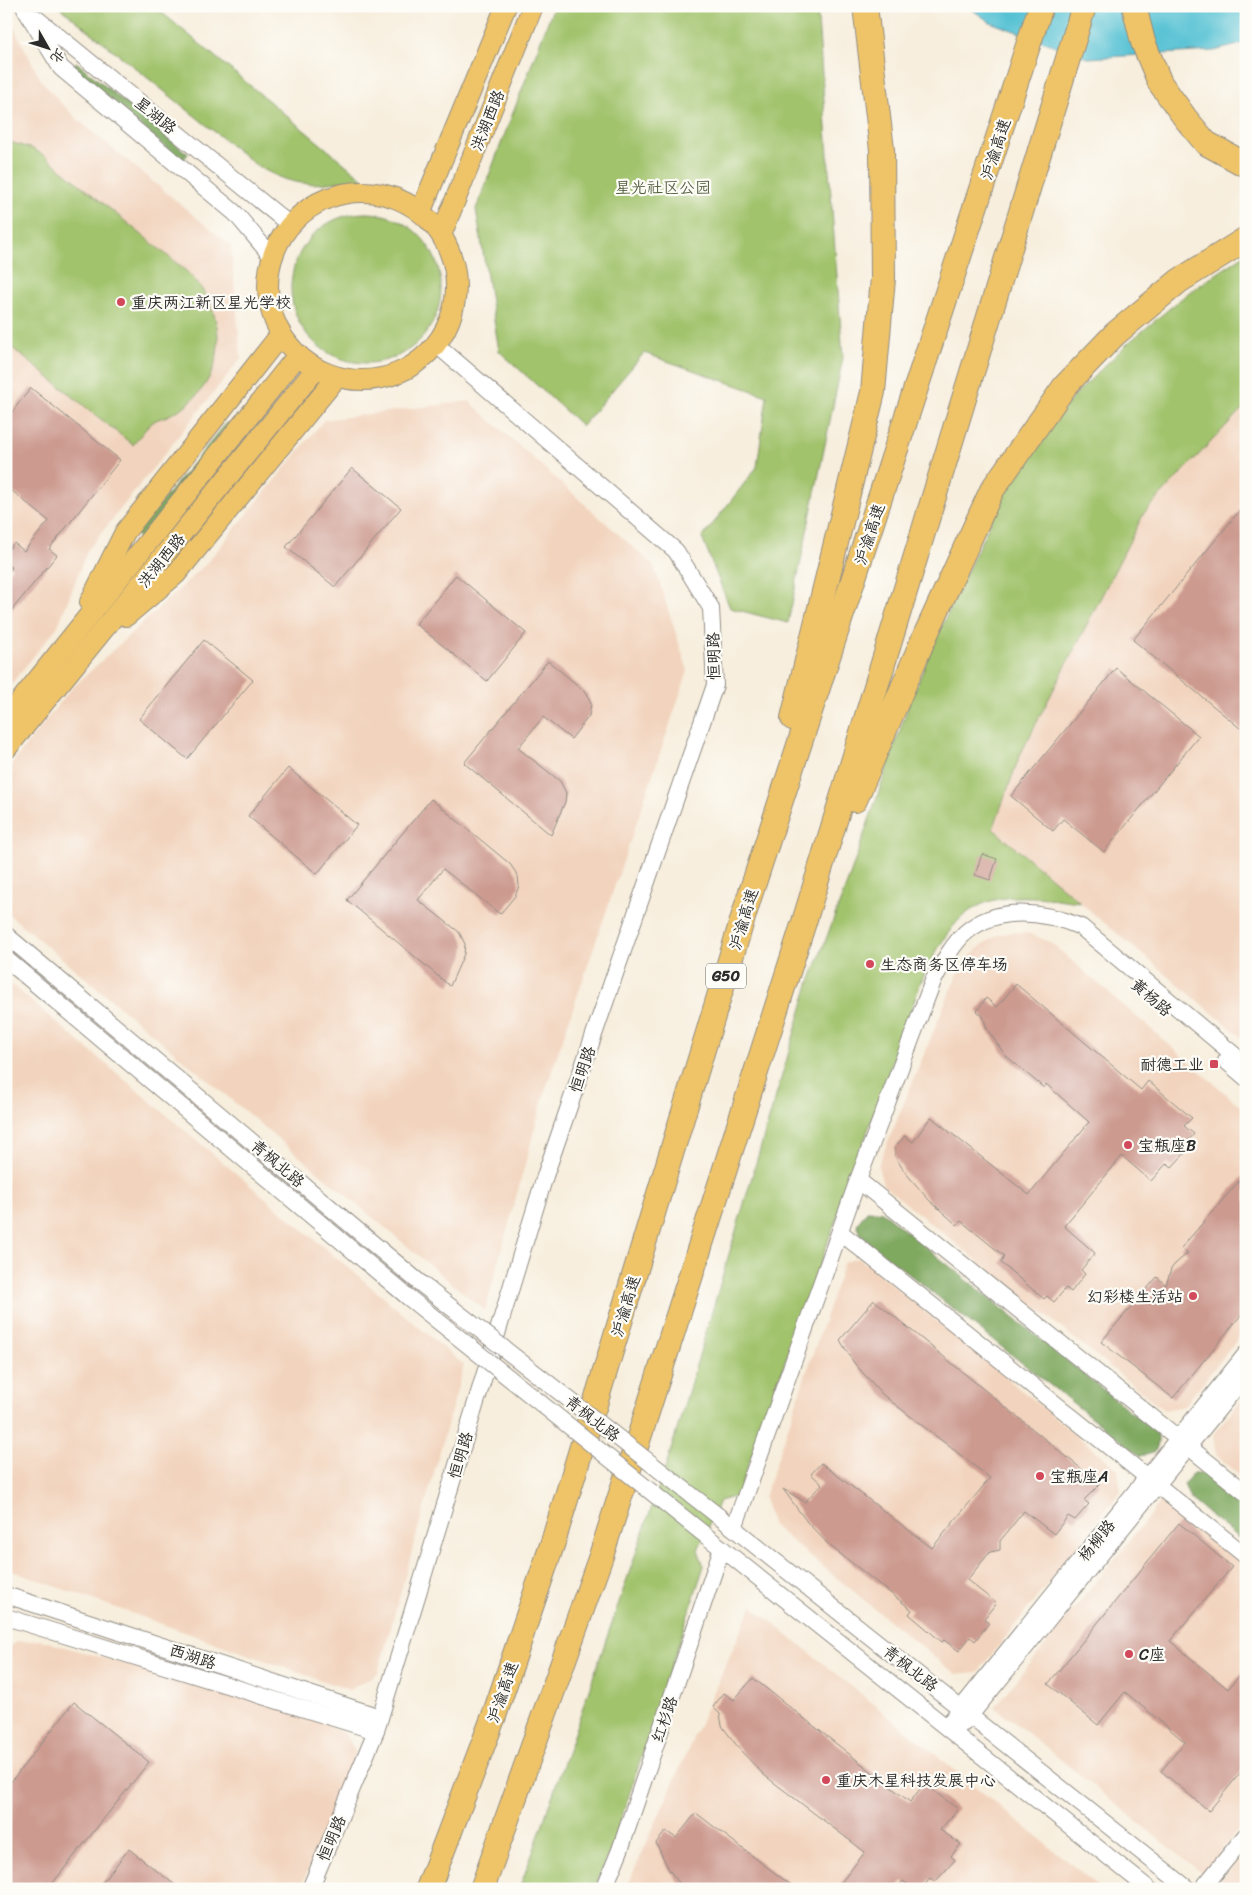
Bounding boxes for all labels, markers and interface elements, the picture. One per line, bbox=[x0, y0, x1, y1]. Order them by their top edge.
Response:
north arrow bbox=[22, 22, 72, 72]
text: 北 bbox=[44, 43, 72, 69]
street label: 洪湖西路 bbox=[462, 85, 513, 155]
street label: 星湖路 bbox=[128, 89, 183, 142]
street label: 沪渝高速 bbox=[972, 114, 1019, 184]
park label: 星光社区公园 bbox=[615, 173, 711, 202]
place label: 重庆两江新区星光学校 bbox=[131, 288, 291, 317]
marker: 重庆两江新区星光学校 bbox=[115, 296, 127, 308]
street label: 沪渝高速 bbox=[846, 499, 893, 569]
street label: 洪湖西路 bbox=[130, 526, 193, 594]
street label: 恒明路 bbox=[699, 632, 728, 680]
street label: 沪渝高速 bbox=[720, 884, 767, 954]
place label: 生态商务区停车场 bbox=[880, 950, 1008, 979]
marker: 生态商务区停车场 bbox=[864, 958, 876, 970]
road number: G50 bbox=[706, 964, 746, 988]
street label: 黄杨路 bbox=[1124, 971, 1179, 1024]
street label: 恒明路 bbox=[561, 1042, 604, 1097]
place label: 耐德工业 bbox=[1140, 1050, 1204, 1079]
marker: 耐德工业 bbox=[1208, 1058, 1220, 1070]
place label: 宝瓶座B bbox=[1138, 1131, 1196, 1160]
street label: 青枫北路 bbox=[244, 1132, 312, 1195]
marker: 宝瓶座B bbox=[1122, 1139, 1134, 1151]
street label: 沪渝高速 bbox=[602, 1271, 649, 1341]
place label: 幻彩楼生活站 bbox=[1087, 1282, 1183, 1311]
marker: 幻彩楼生活站 bbox=[1187, 1290, 1199, 1302]
street label: 青枫北路 bbox=[559, 1387, 627, 1450]
street label: 恒明路 bbox=[440, 1428, 481, 1482]
place label: 宝瓶座A bbox=[1050, 1462, 1109, 1491]
marker: 宝瓶座A bbox=[1034, 1470, 1046, 1482]
street label: 杨柳路 bbox=[1070, 1513, 1123, 1568]
street label: 西湖路 bbox=[166, 1635, 220, 1678]
street label: 青枫北路 bbox=[877, 1637, 945, 1700]
place label: C座 bbox=[1139, 1640, 1165, 1669]
marker: C座 bbox=[1123, 1648, 1135, 1660]
street label: 沪渝高速 bbox=[478, 1657, 527, 1727]
street label: 红杉路 bbox=[643, 1692, 686, 1747]
place label: 重庆木星科技发展中心 bbox=[836, 1766, 996, 1795]
marker: 重庆木星科技发展中心 bbox=[820, 1774, 832, 1786]
street label: 恒明路 bbox=[309, 1810, 354, 1866]

